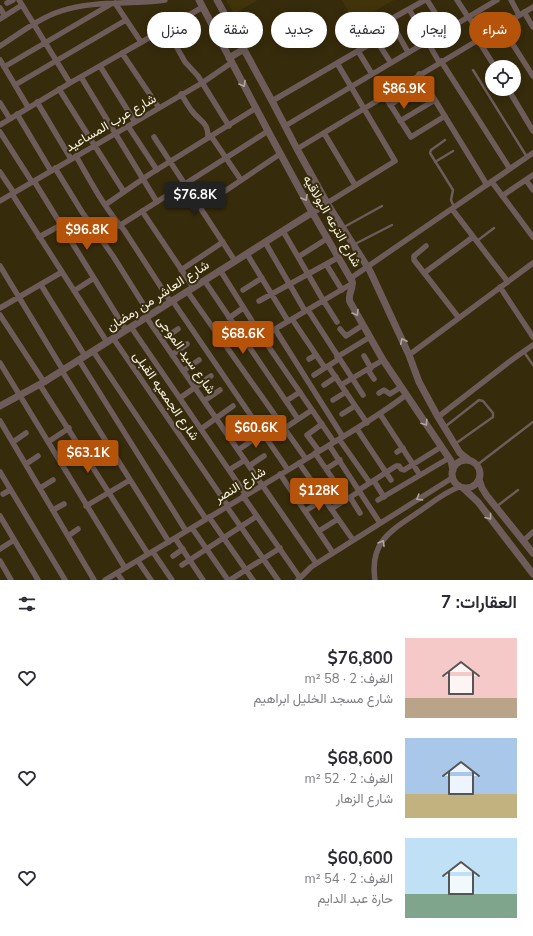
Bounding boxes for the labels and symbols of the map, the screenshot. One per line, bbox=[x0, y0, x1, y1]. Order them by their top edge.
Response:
pin: $86.9K bbox=[371, 76, 437, 110]
one-way arrow bbox=[238, 80, 246, 87]
street label: شارع عرب المساعيد bbox=[62, 90, 160, 156]
street label: شارع الترعه البولاقيه bbox=[298, 172, 366, 270]
pin: $76.8K bbox=[162, 182, 228, 216]
one-way arrow bbox=[300, 194, 307, 202]
pin: $96.8K bbox=[54, 217, 120, 251]
street label: شارع العاشر من رمضان bbox=[103, 256, 213, 336]
one-way arrow bbox=[351, 309, 358, 316]
street label: شارع سيد الموجى bbox=[152, 312, 220, 398]
pin: $68.6K bbox=[210, 321, 276, 355]
one-way arrow bbox=[400, 338, 408, 346]
street label: شارع الجمعيه القبلى bbox=[128, 348, 204, 444]
pin: $60.6K bbox=[223, 415, 289, 449]
one-way arrow bbox=[420, 419, 428, 426]
pin: $63.1K bbox=[55, 440, 121, 474]
street label: شارع النصر bbox=[210, 463, 269, 508]
pin: $128K bbox=[291, 478, 347, 512]
one-way arrow bbox=[416, 494, 423, 501]
one-way arrow bbox=[484, 512, 491, 519]
one-way arrow bbox=[377, 540, 384, 547]

